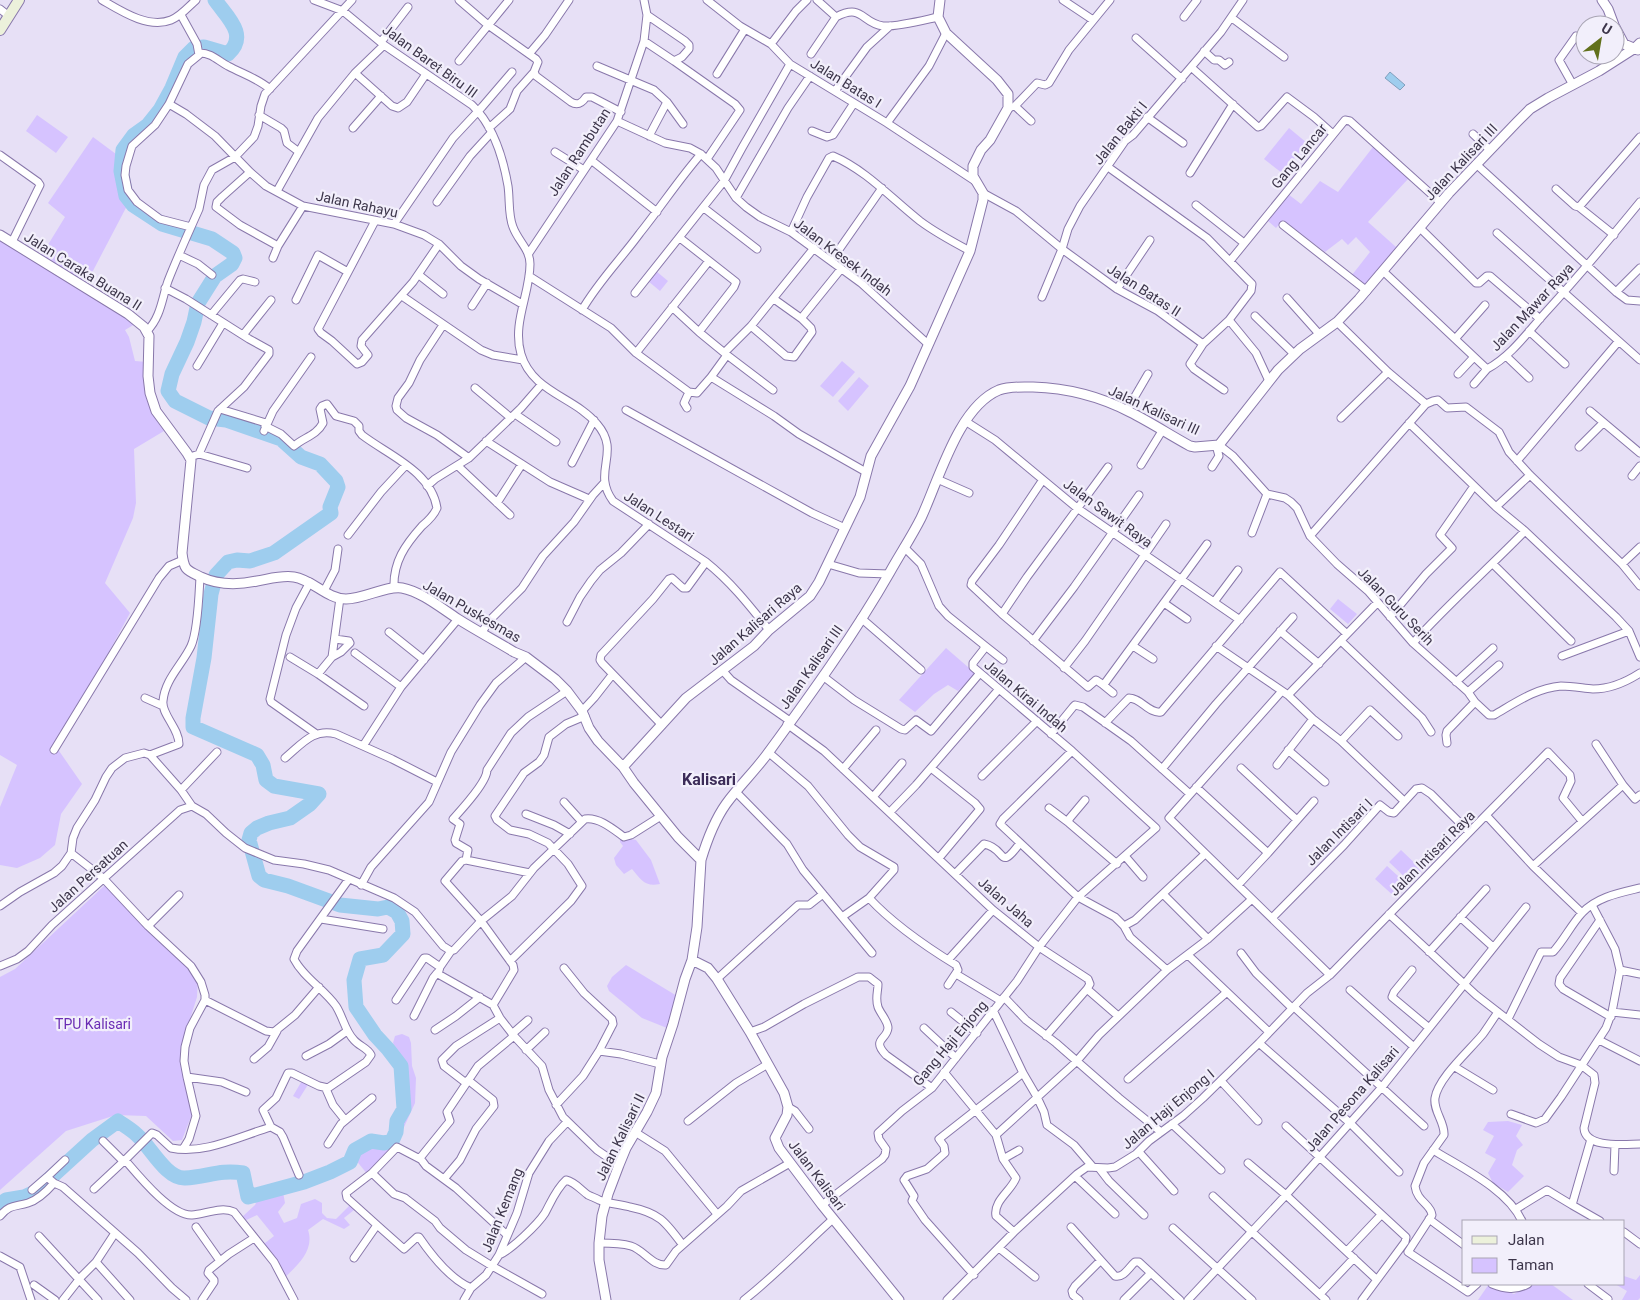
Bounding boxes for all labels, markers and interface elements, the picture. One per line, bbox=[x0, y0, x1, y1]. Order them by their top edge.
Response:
north arrow bbox=[1575, 15, 1625, 65]
text: U bbox=[1599, 20, 1615, 38]
street label: Jalan Baret Biru III bbox=[379, 21, 481, 101]
street label: Jalan Batas I bbox=[808, 55, 884, 111]
street label: Jalan Bakti I bbox=[1090, 98, 1150, 168]
street label: Jalan Rambutan bbox=[545, 105, 613, 199]
street label: Gang Lancar bbox=[1268, 120, 1330, 192]
street label: Jalan Kalisari III bbox=[1422, 120, 1500, 204]
street label: Jalan Rahayu bbox=[315, 188, 399, 220]
street label: Jalan Kresek Indah bbox=[791, 215, 895, 299]
street label: Jalan Caraka Buana II bbox=[21, 228, 145, 314]
street label: Jalan Batas II bbox=[1104, 260, 1184, 320]
street label: Jalan Mawar Raya bbox=[1487, 260, 1577, 354]
street label: Jalan Kalisari III bbox=[1106, 382, 1202, 438]
street label: Jalan Sawit Raya bbox=[1061, 475, 1155, 551]
street label: Jalan Lestari bbox=[621, 487, 697, 545]
street label: Jalan Guru Serih bbox=[1355, 564, 1437, 648]
street label: Jalan Puskesmas bbox=[420, 577, 524, 645]
street label: Jalan Kalisari Raya bbox=[705, 579, 805, 669]
street label: Jalan Kalisari III bbox=[776, 622, 846, 712]
street label: Jalan Kirai Indah bbox=[981, 657, 1071, 735]
district label: Kalisari bbox=[682, 770, 736, 789]
street label: Jalan Intisari I bbox=[1302, 795, 1376, 869]
street label: Jalan Intisari Raya bbox=[1386, 807, 1478, 899]
street label: Jalan Persatuan bbox=[45, 836, 131, 916]
street label: Jalan Jaha bbox=[975, 874, 1037, 930]
street label: Gang Haji Enjong bbox=[910, 997, 990, 1089]
park label: TPU Kalisari bbox=[55, 1016, 131, 1032]
street label: Jalan Pesona Kalisari bbox=[1302, 1043, 1402, 1155]
street label: Jalan Haji Enjong I bbox=[1119, 1066, 1217, 1152]
street label: Jalan Kalisari II bbox=[592, 1091, 648, 1183]
street label: Jalan Kalisari bbox=[785, 1137, 849, 1213]
street label: Jalan Kemang bbox=[478, 1166, 526, 1254]
legend bbox=[1462, 1220, 1625, 1285]
text: Jalan bbox=[1508, 1231, 1545, 1249]
text: Taman bbox=[1508, 1256, 1554, 1274]

